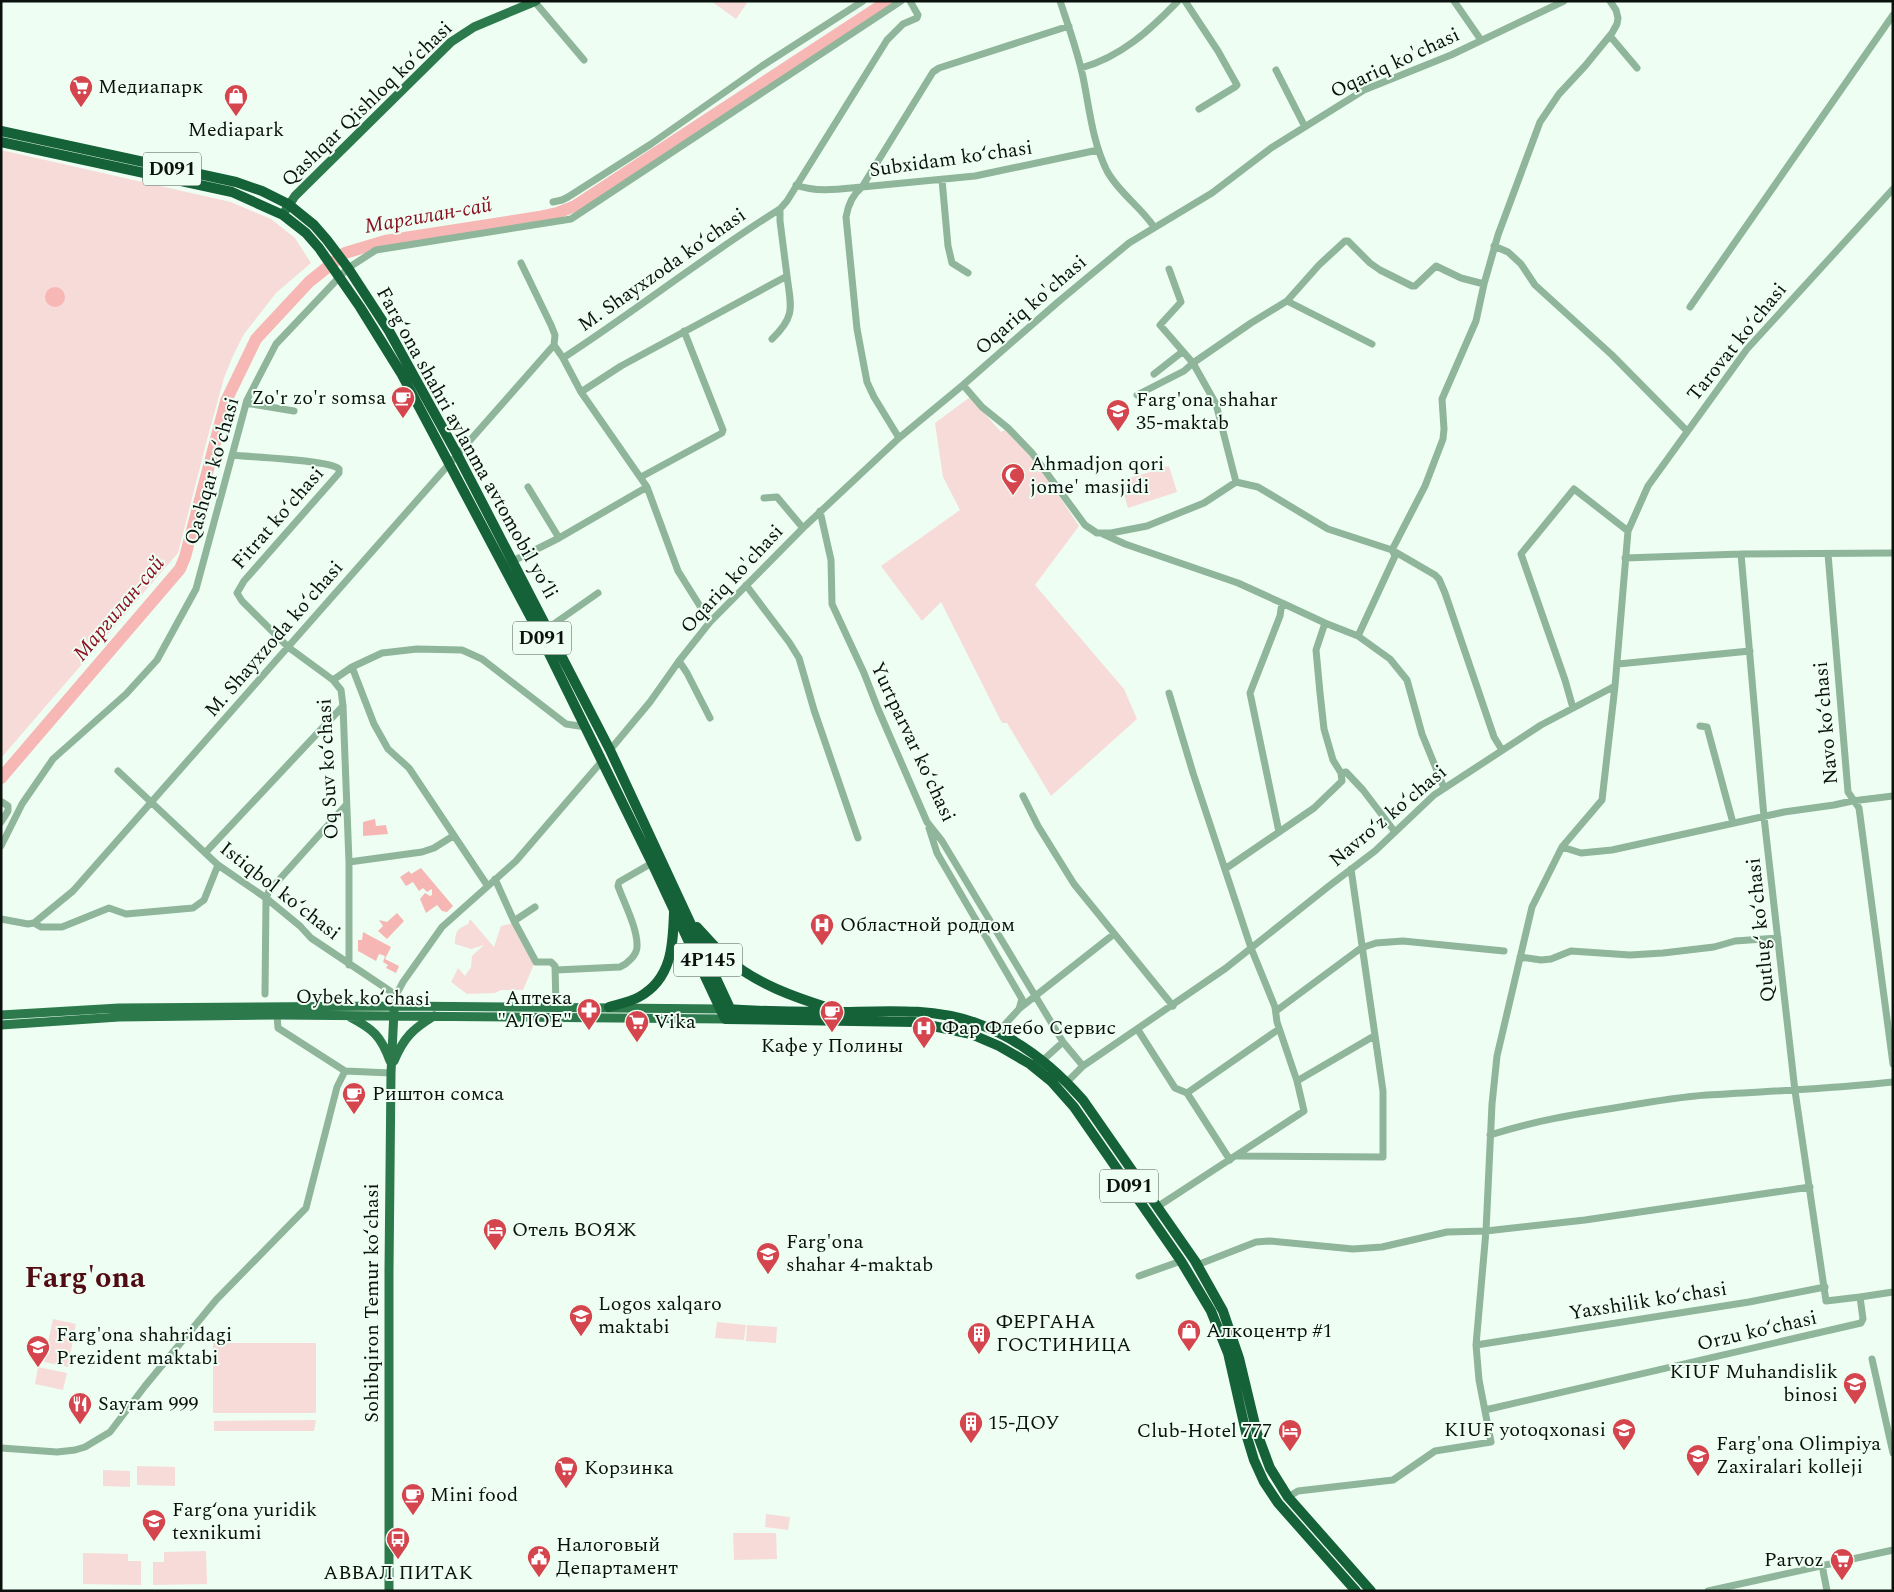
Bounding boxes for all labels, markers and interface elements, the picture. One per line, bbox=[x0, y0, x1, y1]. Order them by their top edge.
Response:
street label: Qashqar Qishloq koʻchasi bbox=[275, 14, 459, 194]
street label: Oqariq ko'chasi bbox=[1325, 20, 1465, 106]
place label: Медиапарк bbox=[98, 72, 203, 102]
supermarket icon: Медиапарк bbox=[68, 74, 94, 108]
shop icon: Mediapark bbox=[223, 83, 249, 117]
place label: Mediapark bbox=[188, 115, 284, 145]
street label: Subxidam koʻchasi bbox=[867, 133, 1035, 185]
road number: D091 bbox=[143, 152, 201, 185]
water label: Маргилан-сай bbox=[362, 189, 494, 243]
street label: M. Shayxzoda koʻchasi bbox=[572, 201, 752, 339]
street label: Oqariq ko'chasi bbox=[968, 248, 1094, 362]
street label: Tarovat koʻchasi bbox=[1680, 276, 1794, 408]
street label: Fargʻona shahri aylanma avtomobil yoʻli bbox=[368, 281, 566, 605]
place label: Zo'r zo'r somsa bbox=[252, 383, 386, 413]
cafe icon: Zo'r zo'r somsa bbox=[390, 385, 416, 419]
place label: Farg'ona shahar 35-maktab bbox=[1136, 385, 1278, 438]
street label: Qashqar koʻchasi bbox=[177, 394, 247, 548]
school or university icon: Farg'ona shahar 35-maktab bbox=[1105, 398, 1131, 432]
place label: Ahmadjon qori jome' masjidi bbox=[1030, 449, 1164, 502]
street label: Fitrat koʻchasi bbox=[225, 460, 331, 576]
mosque icon: Ahmadjon qori jome' masjidi bbox=[1000, 462, 1026, 496]
street label: Oqariq ko'chasi bbox=[673, 518, 791, 640]
water label: Маргилан-сай bbox=[65, 549, 173, 669]
street label: M. Shayxzoda koʻchasi bbox=[197, 554, 351, 724]
road number: D091 bbox=[513, 622, 571, 654]
street label: Yurtparvar koʻchasi bbox=[863, 657, 963, 827]
street label: Navo koʻchasi bbox=[1806, 660, 1846, 786]
street label: Oq Suv koʻchasi bbox=[309, 698, 347, 840]
street label: Navroʻz koʻchasi bbox=[1322, 758, 1454, 874]
street label: Istiqbol koʻchasi bbox=[213, 834, 347, 948]
street label: Qutlugʻ koʻchasi bbox=[1739, 856, 1783, 1004]
place label: Областной роддом bbox=[840, 910, 1015, 940]
hospital icon: Областной роддом bbox=[809, 912, 835, 946]
road number: 4P145 bbox=[674, 944, 742, 976]
street label: Oybek ko‘chasi bbox=[296, 982, 430, 1014]
place label: Аптека "АЛОЕ" bbox=[497, 983, 572, 1036]
pharmacy icon: Аптека "АЛОЕ" bbox=[576, 997, 602, 1031]
cafe icon: Кафе у Полины bbox=[819, 999, 845, 1033]
place label: Vika bbox=[654, 1007, 696, 1037]
supermarket icon: Vika bbox=[624, 1009, 650, 1043]
place label: Фар Флебо Сервис bbox=[942, 1013, 1116, 1043]
hospital icon: Фар Флебо Сервис bbox=[911, 1015, 937, 1049]
place label: Кафе у Полины bbox=[761, 1031, 903, 1061]
place label: Риштон сомса bbox=[372, 1079, 504, 1109]
cafe icon: Риштон сомса bbox=[341, 1081, 367, 1115]
road number: D091 bbox=[1100, 1170, 1158, 1202]
street label: Sohibqiron Temur koʻchasi bbox=[357, 1183, 387, 1423]
place label: Отель ВОЯЖ bbox=[512, 1215, 637, 1245]
hotel icon: Отель ВОЯЖ bbox=[482, 1217, 508, 1251]
place label: Farg'ona shahar 4-maktab bbox=[786, 1227, 933, 1280]
school or university icon: Farg'ona shahar 4-maktab bbox=[755, 1241, 781, 1275]
district label: Farg'ona bbox=[25, 1255, 146, 1301]
street label: Yaxshilik koʻchasi bbox=[1567, 1274, 1729, 1328]
place label: Logos xalqaro maktabi bbox=[598, 1289, 722, 1342]
school or university icon: Logos xalqaro maktabi bbox=[568, 1303, 594, 1337]
street label: Orzu koʻchasi bbox=[1694, 1303, 1820, 1359]
place label: ФЕРГАНА ГОСТИНИЦА bbox=[996, 1307, 1131, 1360]
place label: Алкоцентр #1 bbox=[1206, 1316, 1333, 1346]
shop icon: Алкоцентр #1 bbox=[1176, 1318, 1202, 1352]
place label: Farg'ona shahridagi Prezident maktabi bbox=[56, 1320, 232, 1373]
building icon: ФЕРГАНА ГОСТИНИЦА bbox=[966, 1321, 992, 1355]
school or university icon: Farg'ona shahridagi Prezident maktabi bbox=[25, 1334, 51, 1368]
place label: KIUF Muhandislik binosi bbox=[1670, 1357, 1838, 1410]
school or university icon: KIUF Muhandislik binosi bbox=[1842, 1371, 1868, 1405]
place label: Sayram 999 bbox=[98, 1389, 198, 1419]
restaurant icon: Sayram 999 bbox=[67, 1391, 93, 1425]
place label: 15-ДОУ bbox=[988, 1408, 1060, 1438]
building icon: 15-ДОУ bbox=[958, 1410, 984, 1444]
place label: KIUF yotoqxonasi bbox=[1444, 1415, 1606, 1445]
place label: Club-Hotel 777 bbox=[1137, 1416, 1272, 1446]
school or university icon: KIUF yotoqxonasi bbox=[1611, 1417, 1637, 1451]
hotel icon: Club-Hotel 777 bbox=[1277, 1418, 1303, 1452]
place label: Farg'ona Olimpiya Zaxiralari kolleji bbox=[1716, 1429, 1881, 1482]
school or university icon: Farg'ona Olimpiya Zaxiralari kolleji bbox=[1685, 1443, 1711, 1477]
place label: Корзинка bbox=[584, 1453, 674, 1483]
supermarket icon: Корзинка bbox=[553, 1455, 579, 1489]
place label: Mini food bbox=[430, 1480, 518, 1510]
cafe icon: Mini food bbox=[400, 1482, 426, 1516]
place label: Farg‘ona yuridik texnikumi bbox=[172, 1495, 317, 1548]
school or university icon: Farg‘ona yuridik texnikumi bbox=[141, 1508, 167, 1542]
bus stop icon: АВВАЛ ПИТАК bbox=[385, 1526, 411, 1560]
place label: Налоговый Департамент bbox=[556, 1530, 678, 1583]
public building icon: Налоговый Департамент bbox=[526, 1544, 552, 1578]
place label: Parvoz bbox=[1764, 1545, 1824, 1575]
supermarket icon: Parvoz bbox=[1829, 1547, 1855, 1581]
place label: АВВАЛ ПИТАК bbox=[323, 1558, 473, 1588]

